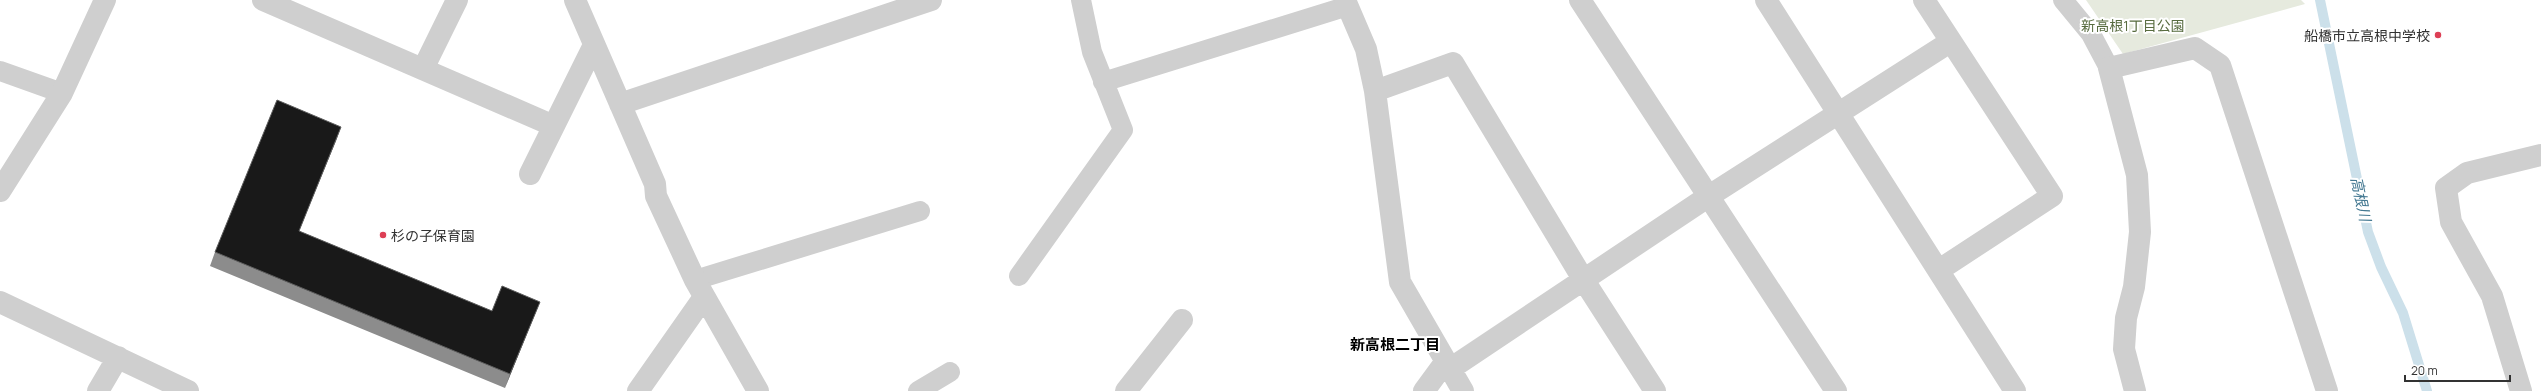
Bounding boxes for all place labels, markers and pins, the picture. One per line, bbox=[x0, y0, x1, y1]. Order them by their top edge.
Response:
place label: 船橋市立高根中学校 bbox=[2304, 26, 2430, 45]
marker: 船橋市立高根中学校 bbox=[2433, 30, 2443, 40]
place label: 杉の子保育園 bbox=[391, 226, 475, 245]
marker: 杉の子保育園 bbox=[378, 230, 388, 240]

